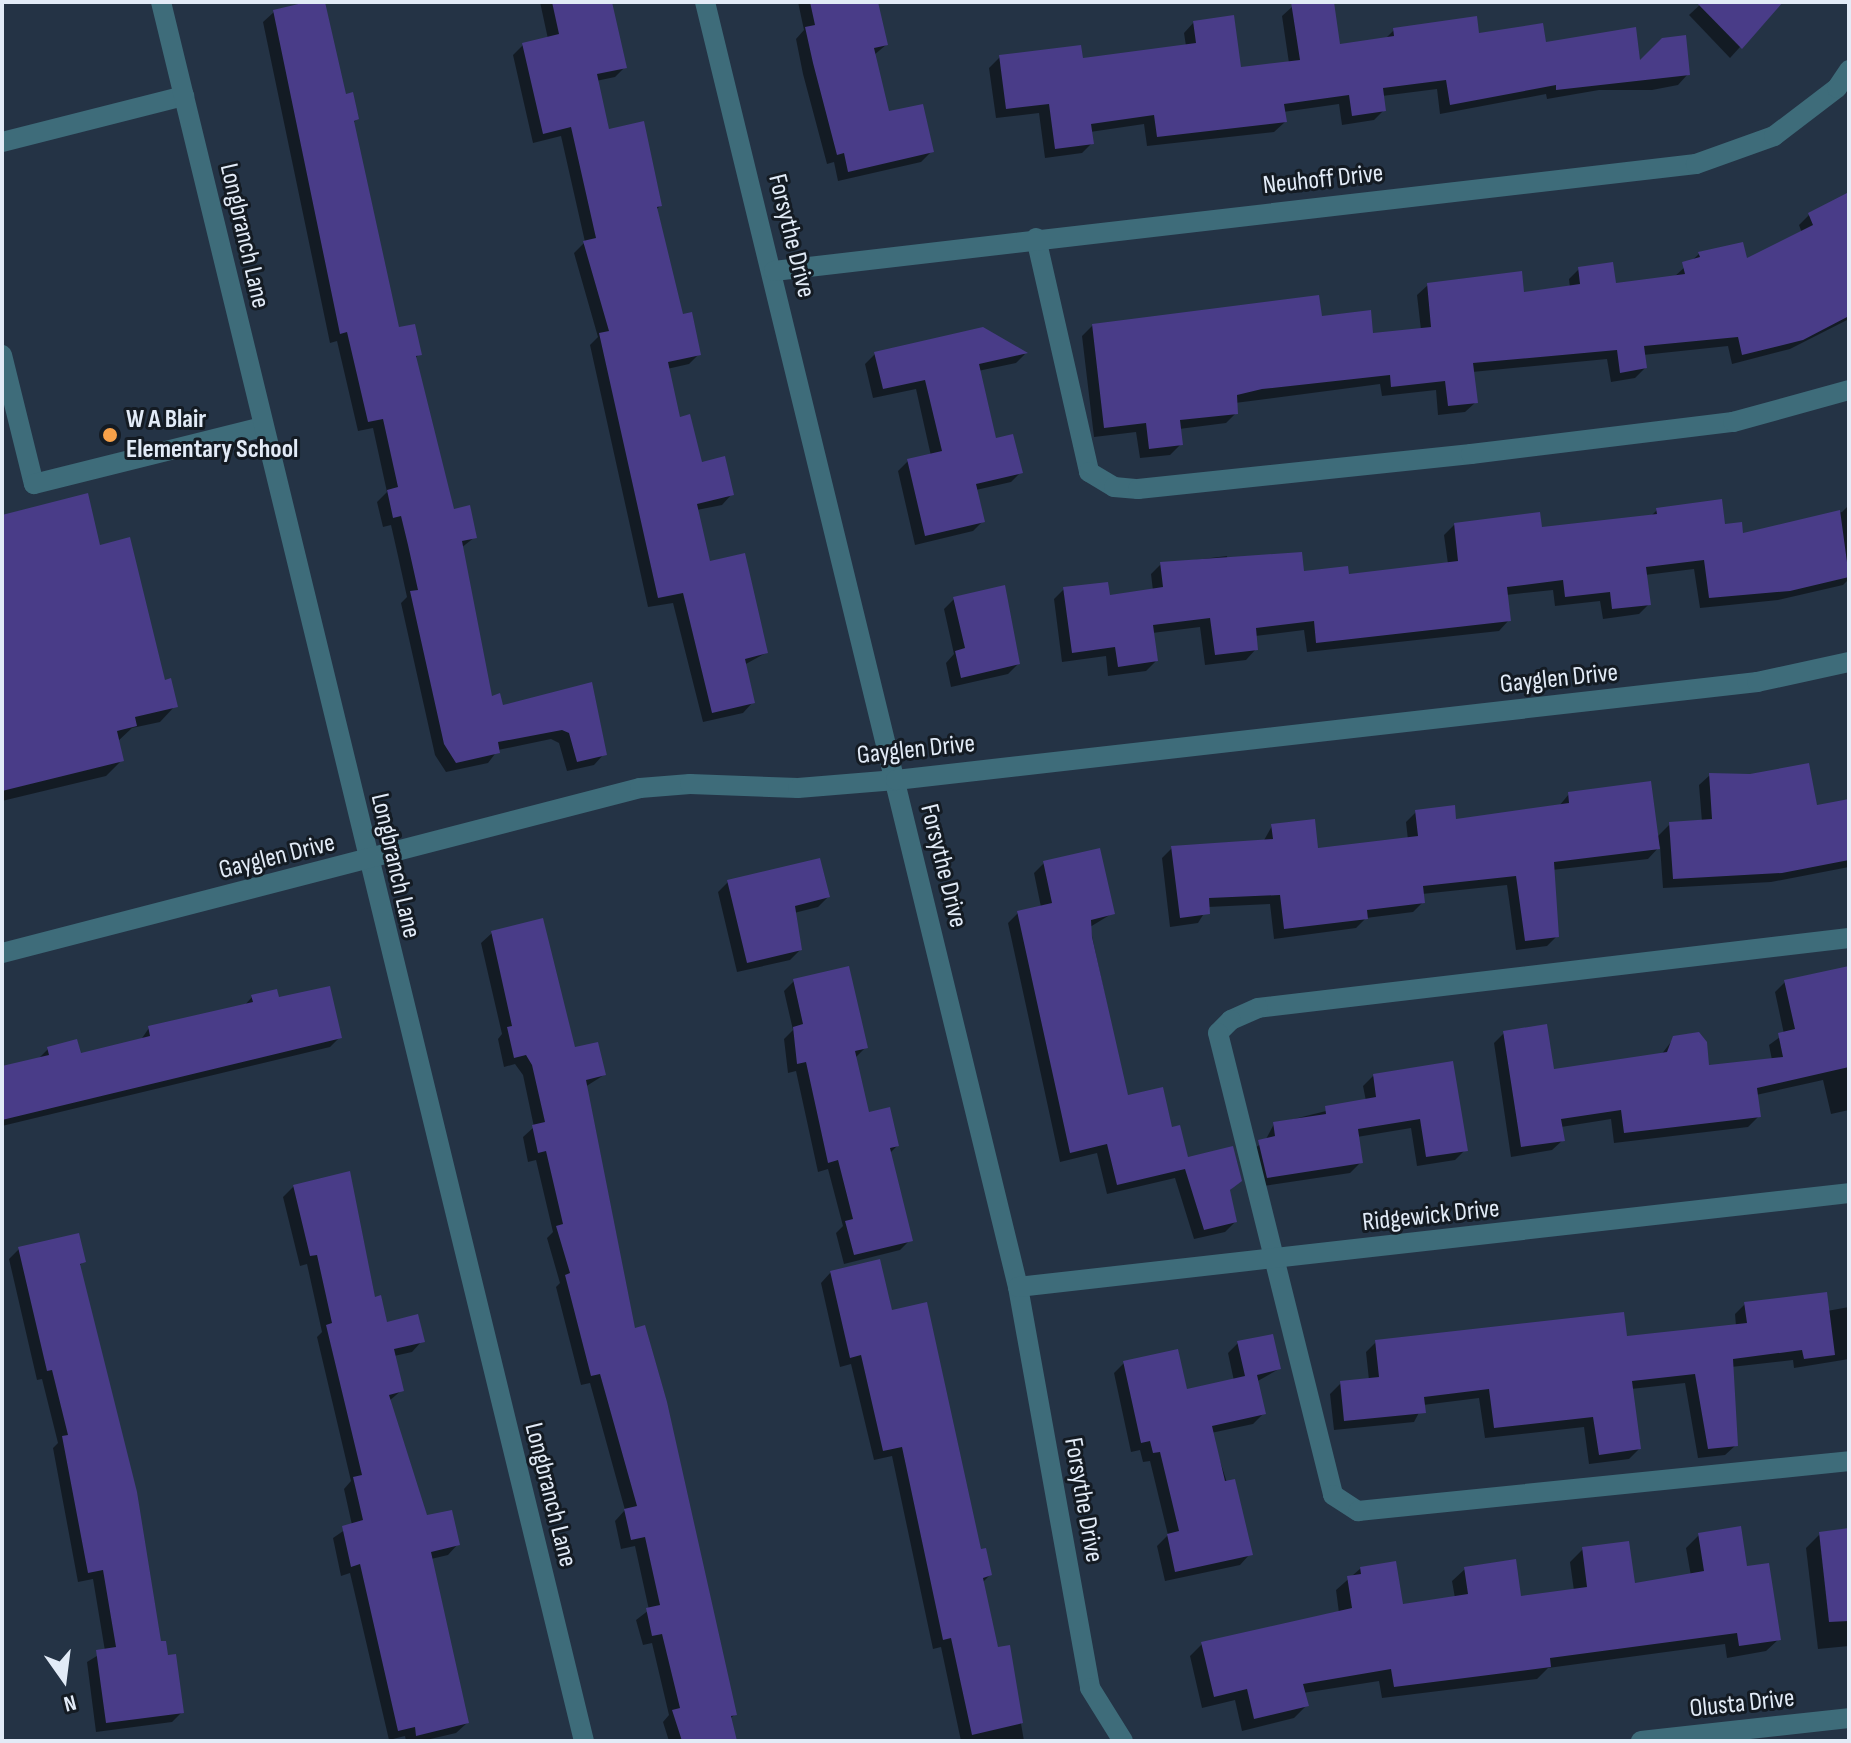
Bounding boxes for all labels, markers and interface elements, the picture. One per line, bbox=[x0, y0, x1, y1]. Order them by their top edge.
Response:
street label: Neuhoff Drive bbox=[1261, 158, 1385, 202]
street label: Longbranch Lane bbox=[212, 161, 276, 311]
street label: Forsythe Drive bbox=[761, 171, 821, 301]
place label: W A Blair Elementary School bbox=[126, 404, 298, 466]
marker: W A Blair Elementary School bbox=[101, 426, 119, 444]
street label: Gayglen Drive bbox=[1499, 657, 1619, 701]
street label: Gayglen Drive bbox=[856, 728, 976, 772]
street label: Longbranch Lane bbox=[363, 791, 427, 941]
street label: Forsythe Drive bbox=[913, 801, 973, 931]
street label: Gayglen Drive bbox=[216, 828, 338, 886]
street label: Ridgewick Drive bbox=[1361, 1193, 1501, 1239]
street label: Longbranch Lane bbox=[517, 1420, 583, 1570]
street label: Forsythe Drive bbox=[1057, 1435, 1109, 1565]
north arrow bbox=[24, 1639, 104, 1719]
street label: Olusta Drive bbox=[1688, 1683, 1796, 1725]
text: N bbox=[61, 1688, 79, 1717]

